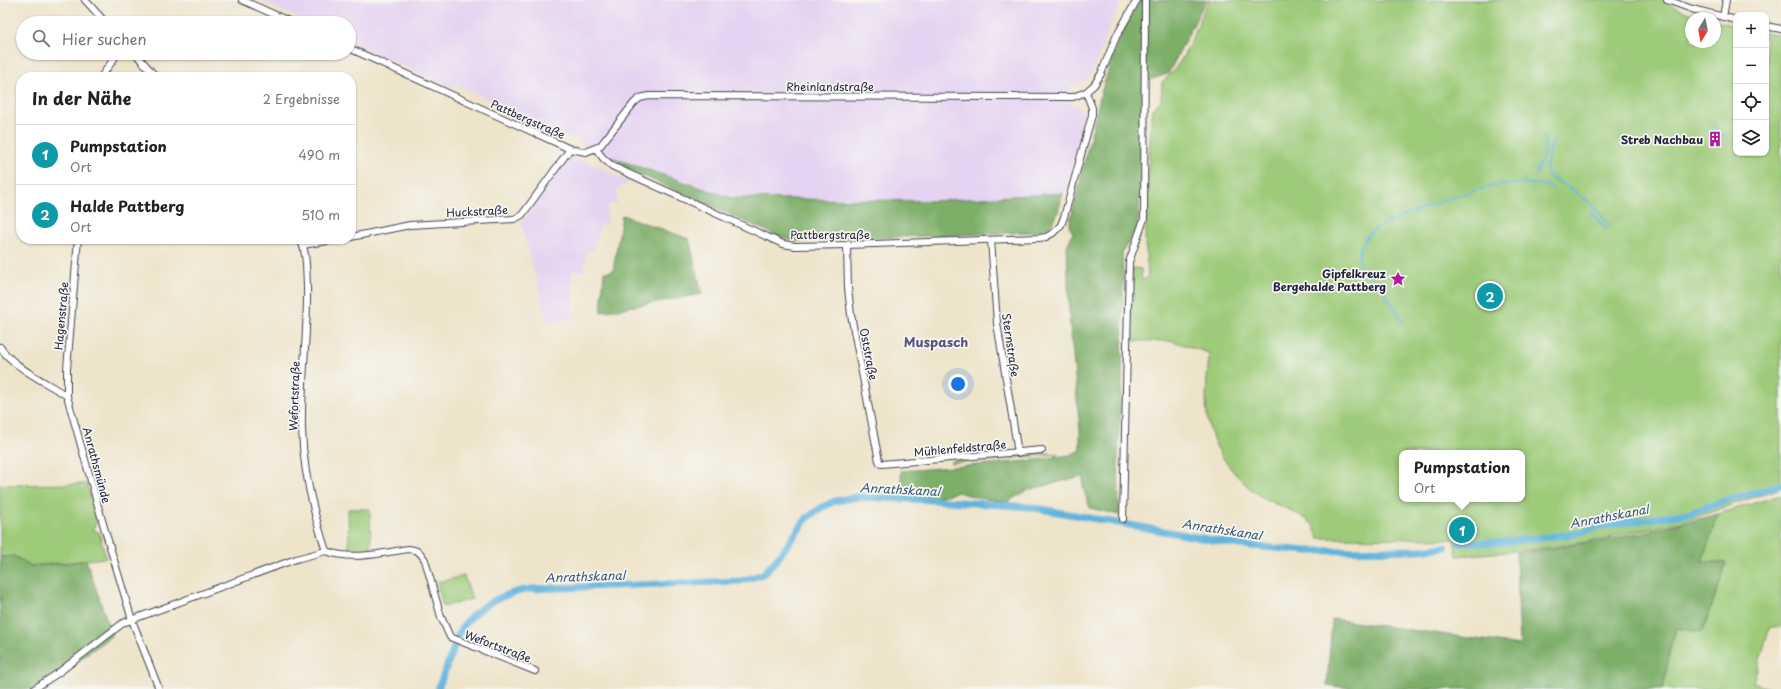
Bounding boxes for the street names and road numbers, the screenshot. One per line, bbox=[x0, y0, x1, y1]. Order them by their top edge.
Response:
street label: Rheinlandstraße bbox=[786, 78, 874, 95]
street label: Pattbergstraße bbox=[488, 95, 568, 143]
street label: Huckstraße bbox=[446, 201, 508, 221]
street label: Pattbergstraße bbox=[790, 226, 870, 243]
street label: Hagenstraße bbox=[50, 281, 72, 351]
street label: Sternstraße bbox=[998, 312, 1024, 378]
street label: Oststraße bbox=[856, 327, 882, 382]
street label: Wefortstraße bbox=[284, 361, 304, 431]
street label: Anrathsmünde bbox=[79, 425, 115, 505]
street label: Mühlenfeldstraße bbox=[913, 435, 1007, 460]
street label: Wefortstraße bbox=[462, 626, 534, 667]

